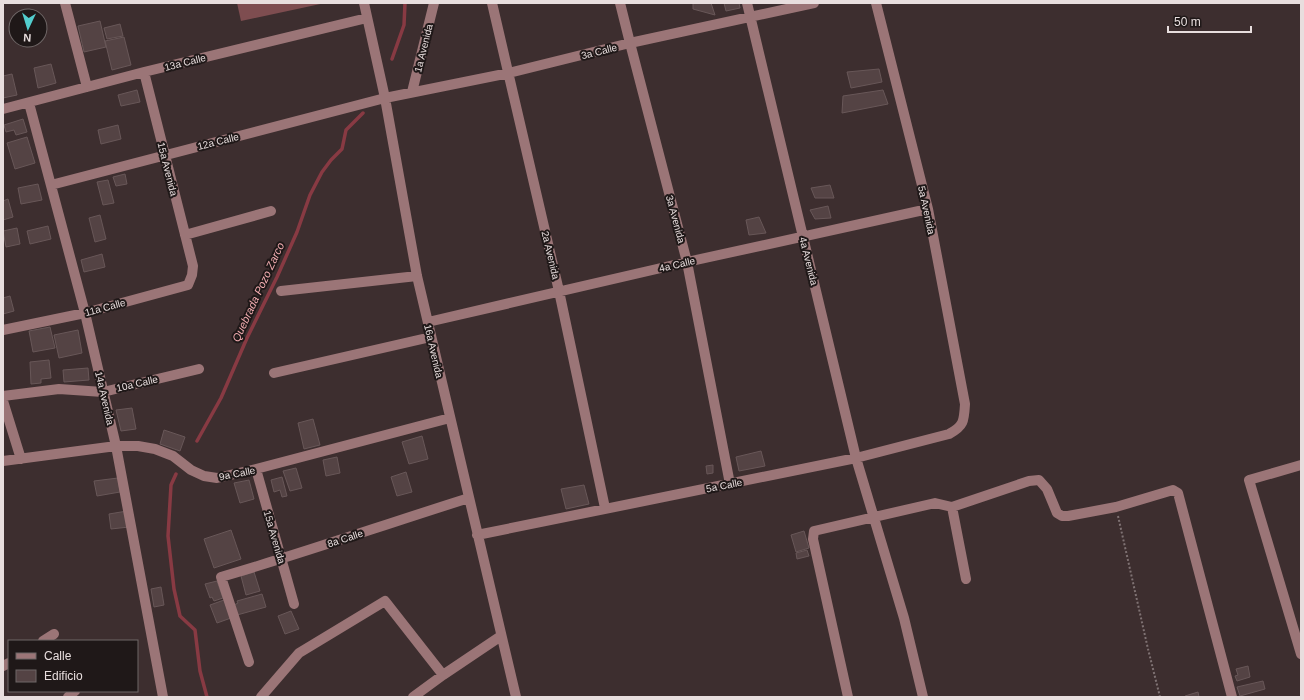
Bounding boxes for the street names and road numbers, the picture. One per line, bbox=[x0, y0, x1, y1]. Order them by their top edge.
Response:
street label: 1a Avenida bbox=[412, 22, 435, 73]
street label: 3a Calle bbox=[580, 42, 619, 61]
street label: 13a Calle bbox=[163, 52, 207, 73]
street label: 12a Calle bbox=[196, 131, 240, 152]
street label: 15a Avenida bbox=[156, 141, 180, 197]
street label: 5a Avenida bbox=[916, 185, 937, 236]
street label: 3a Avenida bbox=[664, 194, 687, 245]
street label: 2a Avenida bbox=[540, 230, 562, 281]
street label: 4a Avenida bbox=[797, 236, 820, 287]
street label: 4a Calle bbox=[658, 255, 697, 274]
street label: 11a Calle bbox=[84, 297, 127, 318]
street label: 16a Avenida bbox=[422, 323, 445, 380]
street label: 14a Avenida bbox=[93, 370, 116, 427]
street label: 10a Calle bbox=[115, 373, 159, 394]
street label: 9a Calle bbox=[218, 465, 257, 482]
street label: 5a Calle bbox=[705, 477, 744, 494]
street label: 15a Avenida bbox=[262, 509, 287, 565]
street label: 8a Calle bbox=[326, 527, 365, 549]

